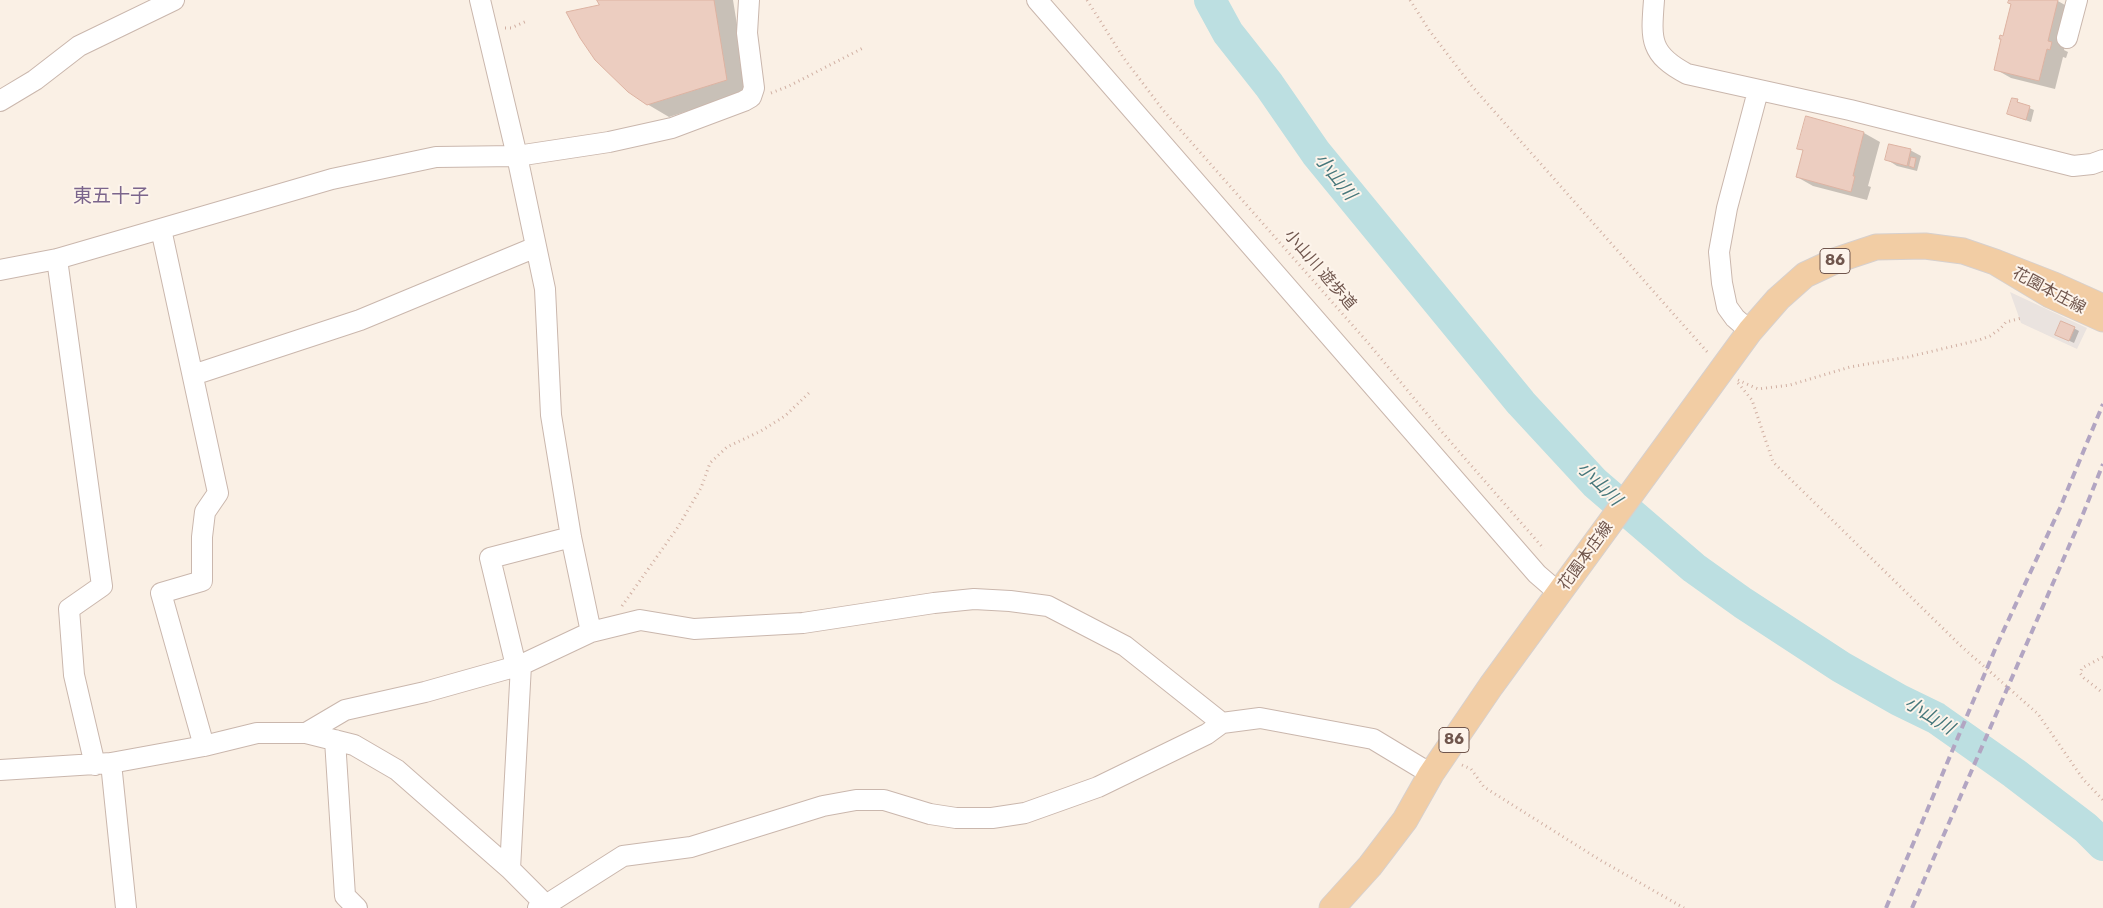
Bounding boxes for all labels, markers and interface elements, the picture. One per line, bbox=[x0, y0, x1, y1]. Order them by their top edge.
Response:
water label: 小山川 bbox=[1310, 149, 1360, 205]
district label: 東五十子 bbox=[73, 186, 149, 208]
street label: 小山川 遊歩道 bbox=[1280, 226, 1360, 314]
road number: 86 bbox=[1820, 248, 1850, 274]
street label: 花園本庄線 bbox=[2009, 264, 2089, 318]
water label: 小山川 bbox=[1572, 457, 1626, 511]
street label: 花園本庄線 bbox=[1555, 518, 1617, 594]
water label: 小山川 bbox=[1900, 693, 1958, 739]
road number: 86 bbox=[1439, 728, 1469, 752]

